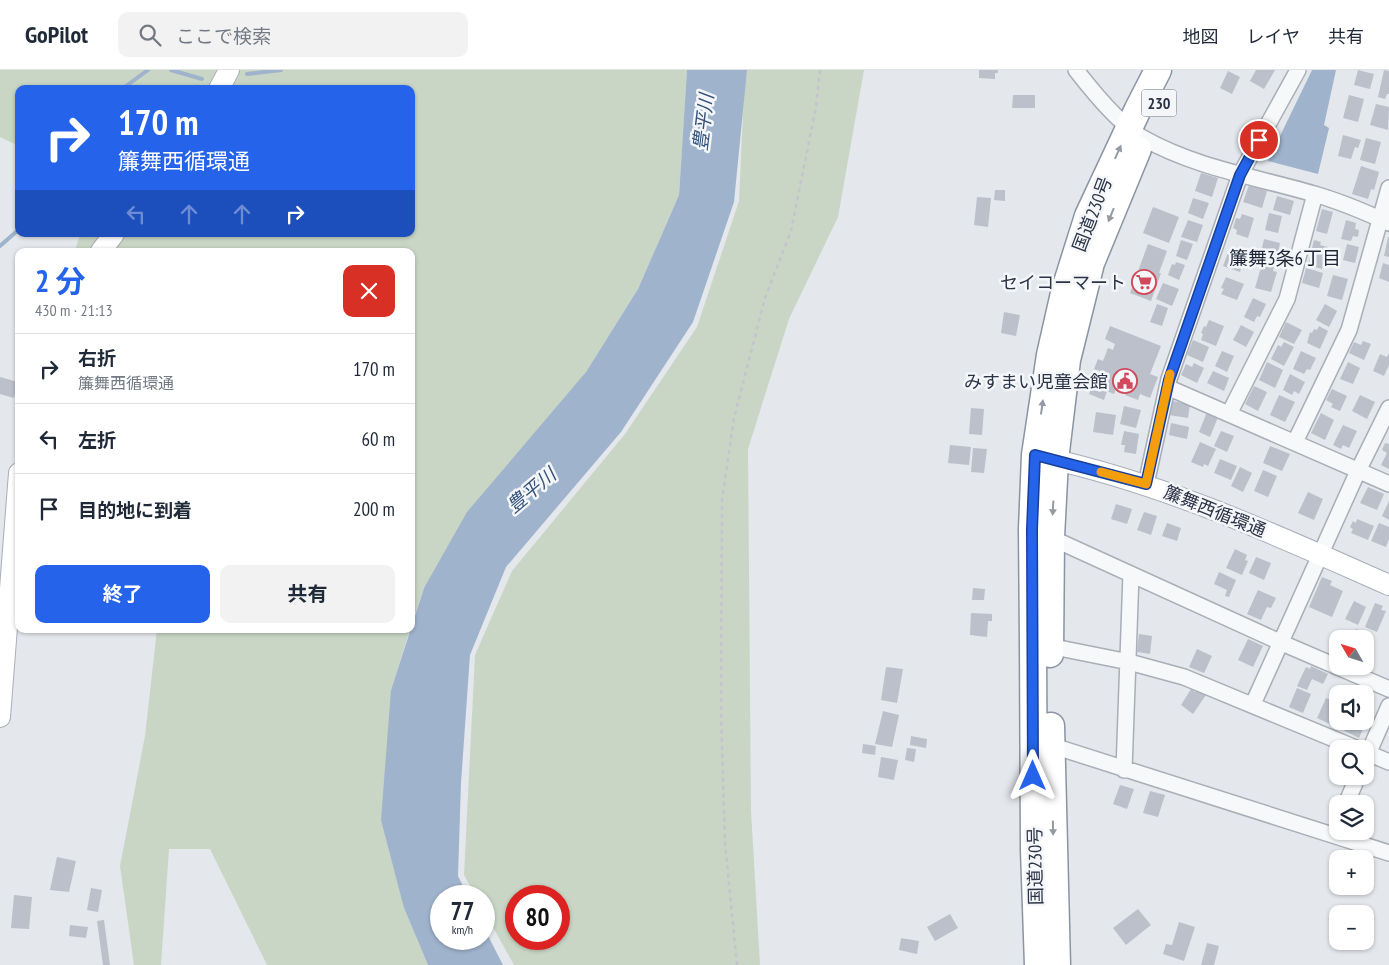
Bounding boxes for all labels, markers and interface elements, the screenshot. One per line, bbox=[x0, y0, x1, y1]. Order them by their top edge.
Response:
search box bbox=[118, 12, 468, 57]
text: GoPilot bbox=[25, 19, 88, 50]
icon: search bbox=[136, 21, 164, 49]
text: ここで検索 bbox=[176, 24, 271, 48]
text: 地図 bbox=[1183, 25, 1219, 48]
text: レイヤ bbox=[1247, 25, 1300, 48]
text: 共有 bbox=[1328, 25, 1364, 48]
road number: 230 bbox=[1142, 89, 1176, 116]
water label: 豊平川 bbox=[688, 90, 719, 152]
text: 170 m bbox=[118, 99, 199, 145]
icon: right bbox=[35, 105, 100, 170]
pin bbox=[1238, 119, 1280, 161]
icon: arrive bbox=[1245, 126, 1273, 154]
one-way arrow bbox=[1114, 145, 1122, 159]
text: 簾舞西循環通 bbox=[118, 147, 250, 175]
street label: 国道230号 bbox=[1067, 173, 1117, 255]
icon: left bbox=[122, 200, 150, 228]
icon: ahead bbox=[175, 200, 203, 228]
icon: ahead bbox=[228, 200, 256, 228]
icon: right bbox=[281, 200, 309, 228]
one-way arrow bbox=[1107, 208, 1115, 223]
district label: 簾舞3条6丁目 bbox=[1229, 246, 1341, 270]
text: 2 分 bbox=[35, 261, 86, 300]
button: close bbox=[343, 265, 395, 317]
supermarket icon: セイコーマート bbox=[1131, 269, 1157, 295]
place label: セイコーマート bbox=[1000, 271, 1126, 294]
text: 430 m · 21:13 bbox=[35, 300, 113, 320]
text: 右折 bbox=[78, 346, 116, 370]
icon: right bbox=[35, 355, 63, 383]
text: 170 m bbox=[353, 357, 395, 381]
public building icon: みすまい児童会館 bbox=[1112, 368, 1138, 394]
place label: みすまい児童会館 bbox=[964, 370, 1108, 393]
text: 簾舞西循環通 bbox=[78, 373, 174, 393]
one-way arrow bbox=[1038, 399, 1046, 415]
icon: left bbox=[35, 425, 63, 453]
text: 60 m bbox=[362, 427, 395, 451]
text: 左折 bbox=[78, 428, 116, 452]
water label: 豊平川 bbox=[501, 461, 562, 518]
street label: 簾舞西循環通 bbox=[1161, 480, 1269, 542]
icon: arrive bbox=[35, 495, 63, 523]
text: 200 m bbox=[353, 497, 395, 521]
text: 目的地に到着 bbox=[78, 498, 192, 522]
one-way arrow bbox=[1048, 501, 1056, 517]
button: 終了 bbox=[35, 565, 210, 623]
button: 共有 bbox=[220, 565, 395, 623]
north arrow bbox=[1329, 630, 1374, 675]
map controls bbox=[1329, 630, 1374, 950]
button: sound bbox=[1329, 685, 1374, 730]
button: search bbox=[1329, 740, 1374, 785]
position arrow bbox=[1006, 749, 1058, 801]
button: layers bbox=[1329, 795, 1374, 840]
one-way arrow bbox=[1049, 821, 1057, 837]
street label: 国道230号 bbox=[1023, 827, 1047, 905]
button: + bbox=[1329, 850, 1374, 895]
speed limit sign: 80 bbox=[505, 885, 570, 950]
text: 77 bbox=[451, 895, 474, 927]
button: − bbox=[1329, 905, 1374, 950]
text: km/h bbox=[452, 922, 473, 937]

